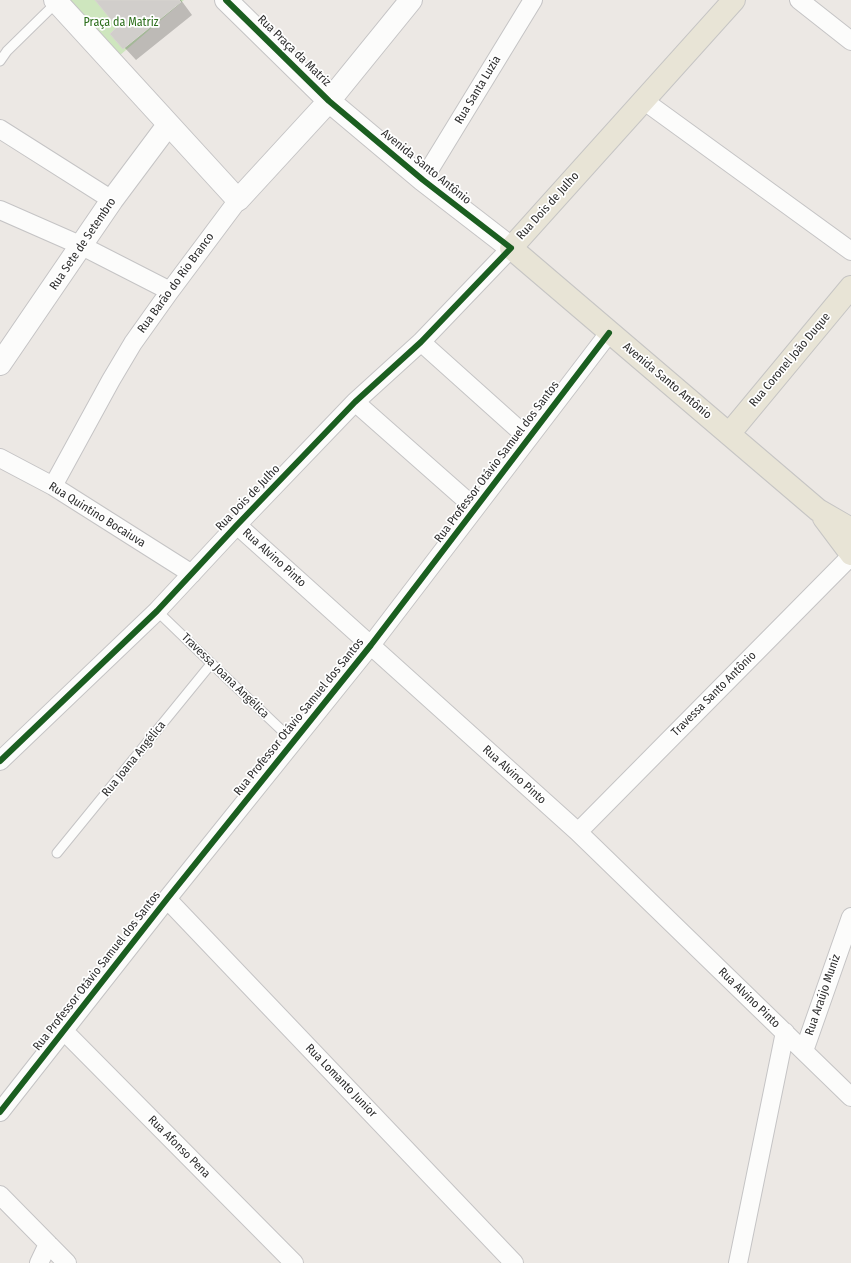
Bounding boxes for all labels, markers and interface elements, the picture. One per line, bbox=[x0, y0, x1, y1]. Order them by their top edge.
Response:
street label: Rua Praça da Matriz bbox=[254, 12, 334, 90]
park label: Praça da Matriz bbox=[84, 16, 158, 30]
street label: Rua Santa Luzia bbox=[452, 53, 504, 127]
street label: Avenida Santo Antônio bbox=[378, 126, 474, 208]
street label: Rua Dois de Julho bbox=[514, 169, 582, 243]
street label: Rua Sete de Setembro bbox=[47, 195, 119, 293]
street label: Rua Barão do Rio Branco bbox=[135, 230, 217, 336]
street label: Rua Coronel João Duque bbox=[746, 310, 834, 410]
street label: Avenida Santo Antônio bbox=[620, 340, 714, 422]
street label: Rua Professor Otávio Samuel dos Santos bbox=[432, 378, 562, 546]
street label: Rua Dois de Julho bbox=[213, 462, 283, 534]
street label: Rua Quintino Bocaiuva bbox=[46, 479, 148, 551]
street label: Rua Alvino Pinto bbox=[239, 526, 309, 590]
street label: Travessa Joana Angélica bbox=[178, 630, 272, 722]
street label: Rua Professor Otávio Samuel dos Santos bbox=[231, 635, 367, 799]
street label: Travessa Santo Antônio bbox=[669, 649, 759, 739]
street label: Rua Joana Angélica bbox=[99, 718, 169, 800]
street label: Rua Alvino Pinto bbox=[479, 743, 549, 807]
street label: Rua Professor Otávio Samuel dos Santos bbox=[30, 888, 164, 1054]
street label: Rua Araújo Muniz bbox=[802, 953, 844, 1037]
street label: Rua Alvino Pinto bbox=[715, 965, 783, 1031]
street label: Rua Lomanto Junior bbox=[302, 1041, 380, 1121]
street label: Rua Afonso Pena bbox=[145, 1113, 213, 1181]

